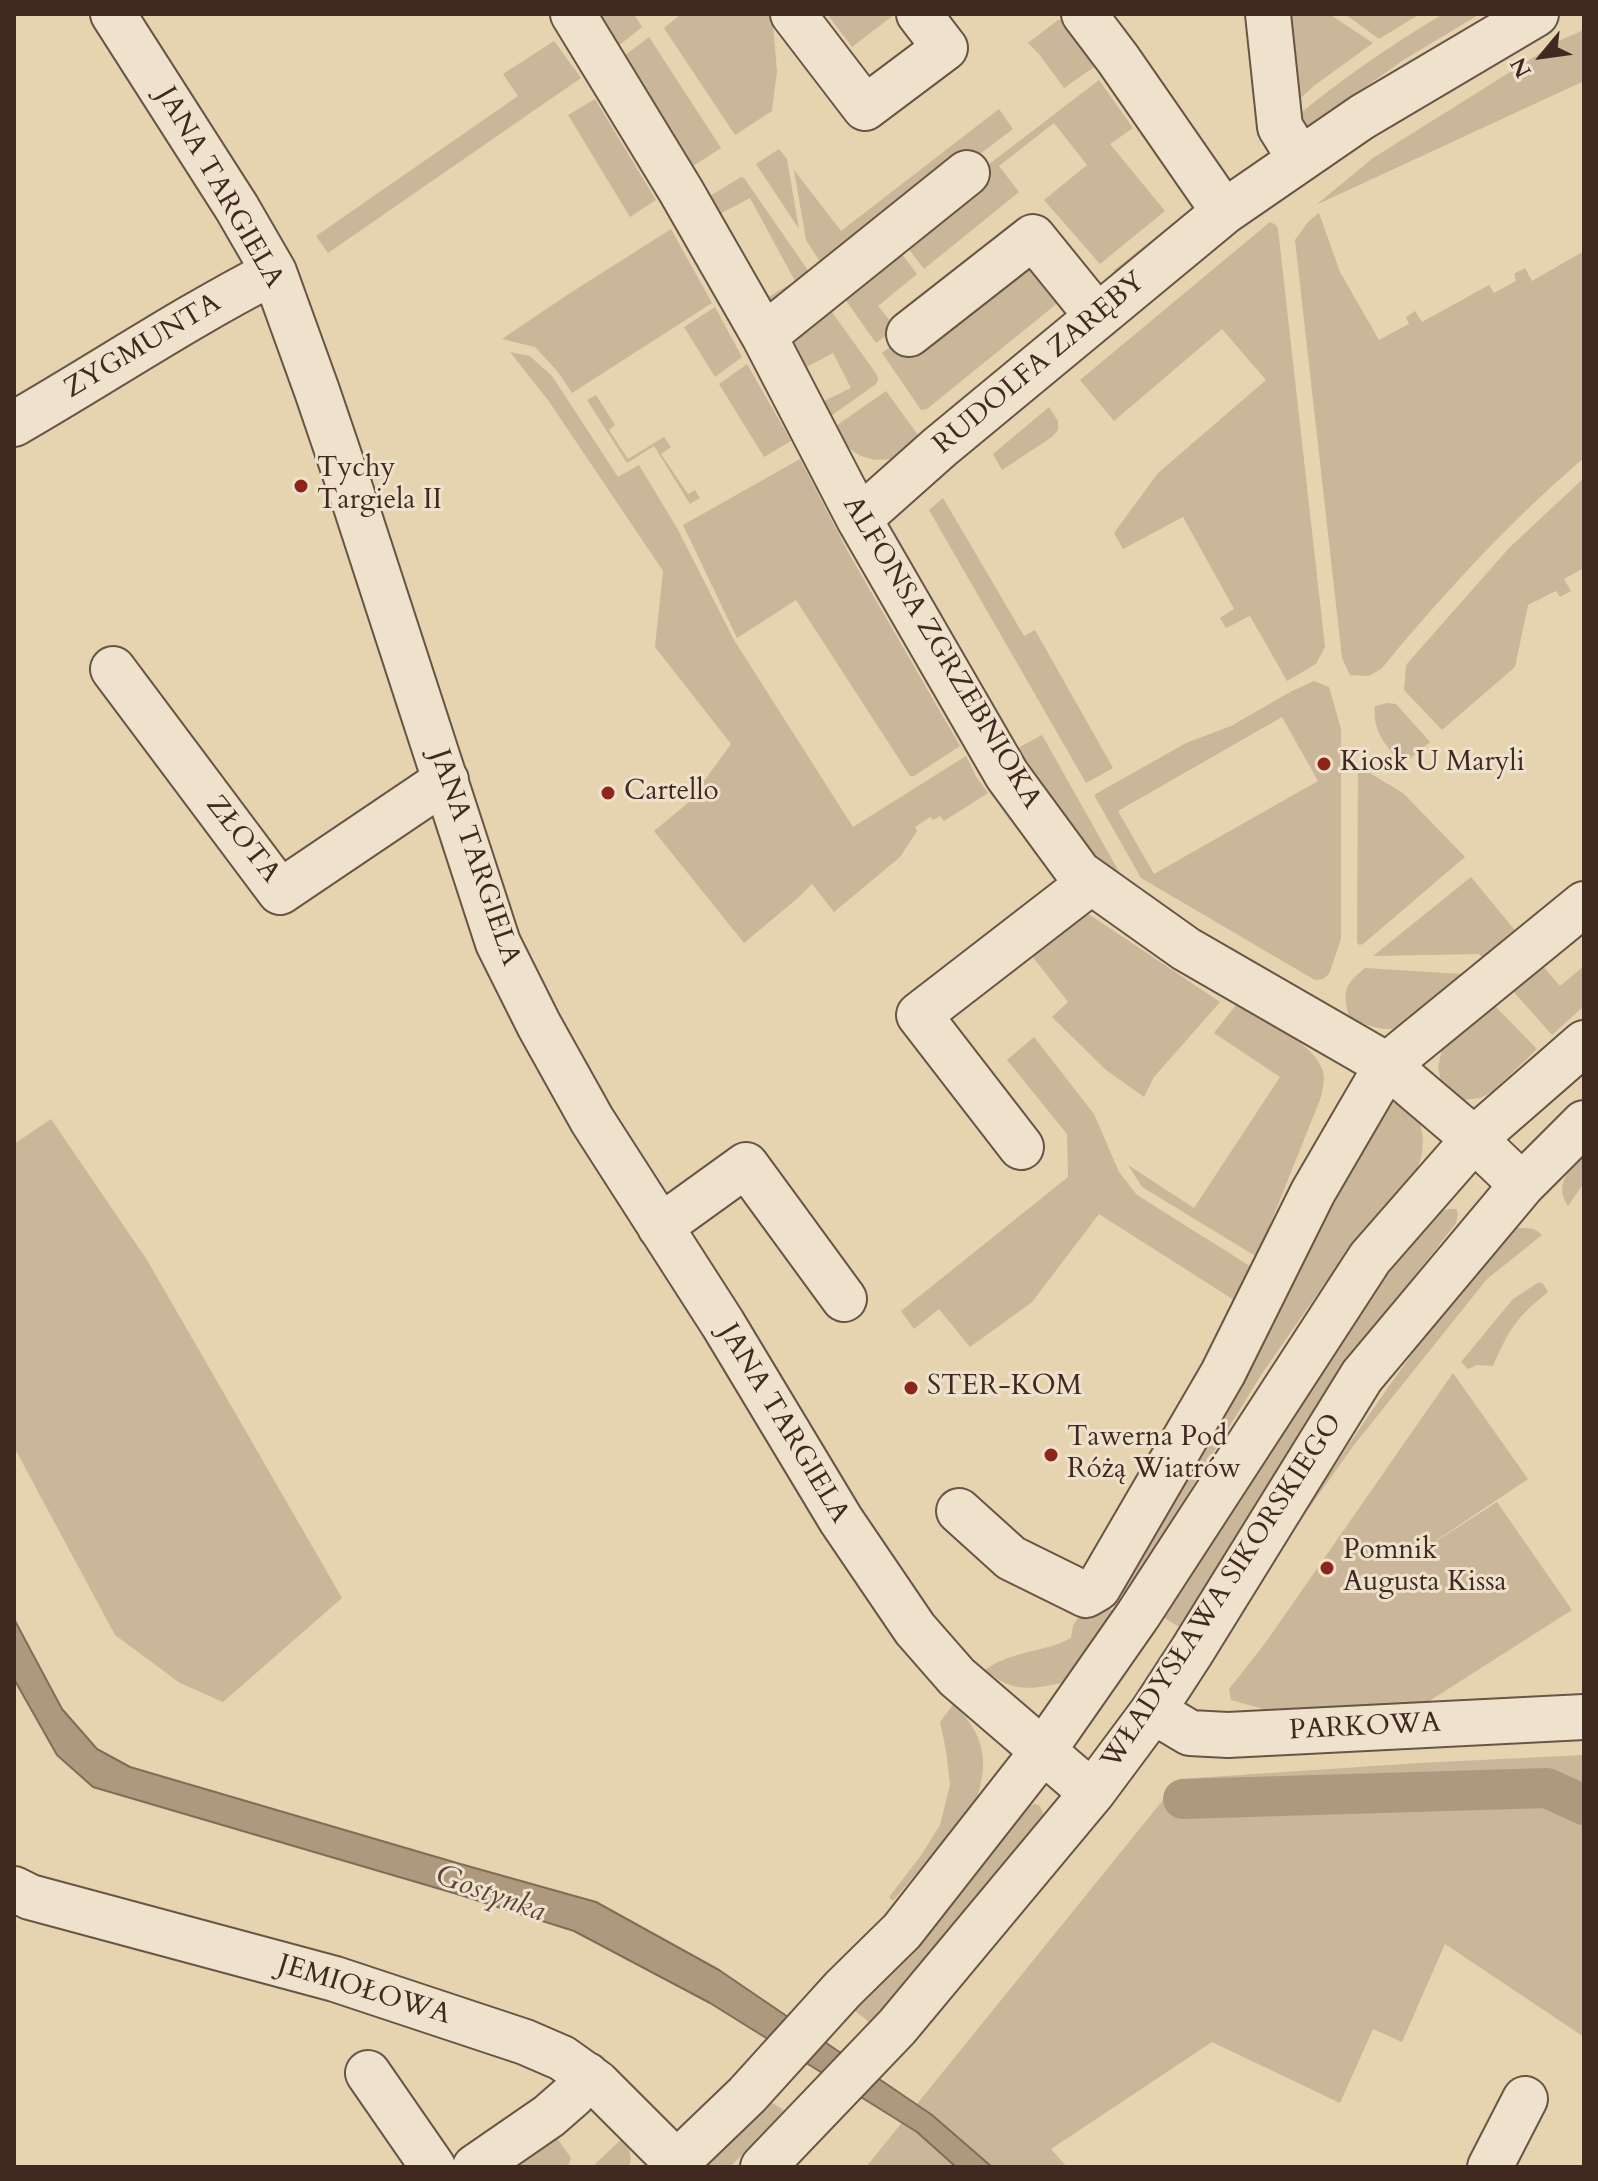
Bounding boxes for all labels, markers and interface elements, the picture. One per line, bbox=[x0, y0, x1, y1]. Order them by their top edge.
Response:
north arrow bbox=[1502, 16, 1582, 96]
text: N bbox=[1503, 52, 1539, 83]
street label: JANA TARGIELA bbox=[148, 82, 290, 294]
street label: RUDOLFA ZARĘBY bbox=[927, 266, 1153, 462]
street label: ZYGMUNTA bbox=[59, 287, 227, 407]
place label: Tychy Targiela II bbox=[317, 453, 442, 519]
marker: Tychy Targiela II bbox=[292, 477, 310, 495]
street label: ALFONSA ZGRZEBNIOKA bbox=[834, 491, 1048, 815]
street label: JANA TARGIELA bbox=[421, 745, 527, 971]
place label: Kiosk U Maryli bbox=[1340, 747, 1525, 781]
marker: Kiosk U Maryli bbox=[1315, 755, 1333, 773]
place label: Cartello bbox=[624, 776, 719, 810]
marker: Cartello bbox=[599, 784, 617, 802]
street label: ZŁOTA bbox=[197, 790, 287, 890]
street label: JANA TARGIELA bbox=[710, 1318, 856, 1530]
place label: STER-KOM bbox=[927, 1371, 1082, 1405]
marker: STER-KOM bbox=[902, 1379, 920, 1397]
street label: WŁADYSŁAWA SIKORSKIEGO bbox=[1095, 1408, 1351, 1776]
place label: Tawerna Pod Różą Wiatrów bbox=[1067, 1422, 1241, 1488]
marker: Tawerna Pod Różą Wiatrów bbox=[1042, 1446, 1060, 1464]
place label: Pomnik Augusta Kissa bbox=[1343, 1535, 1507, 1601]
marker: Pomnik Augusta Kissa bbox=[1318, 1559, 1336, 1577]
street label: PARKOWA bbox=[1288, 1707, 1442, 1749]
water label: Gostynka bbox=[430, 1859, 550, 1931]
street label: JEMIOŁOWA bbox=[274, 1949, 454, 2033]

